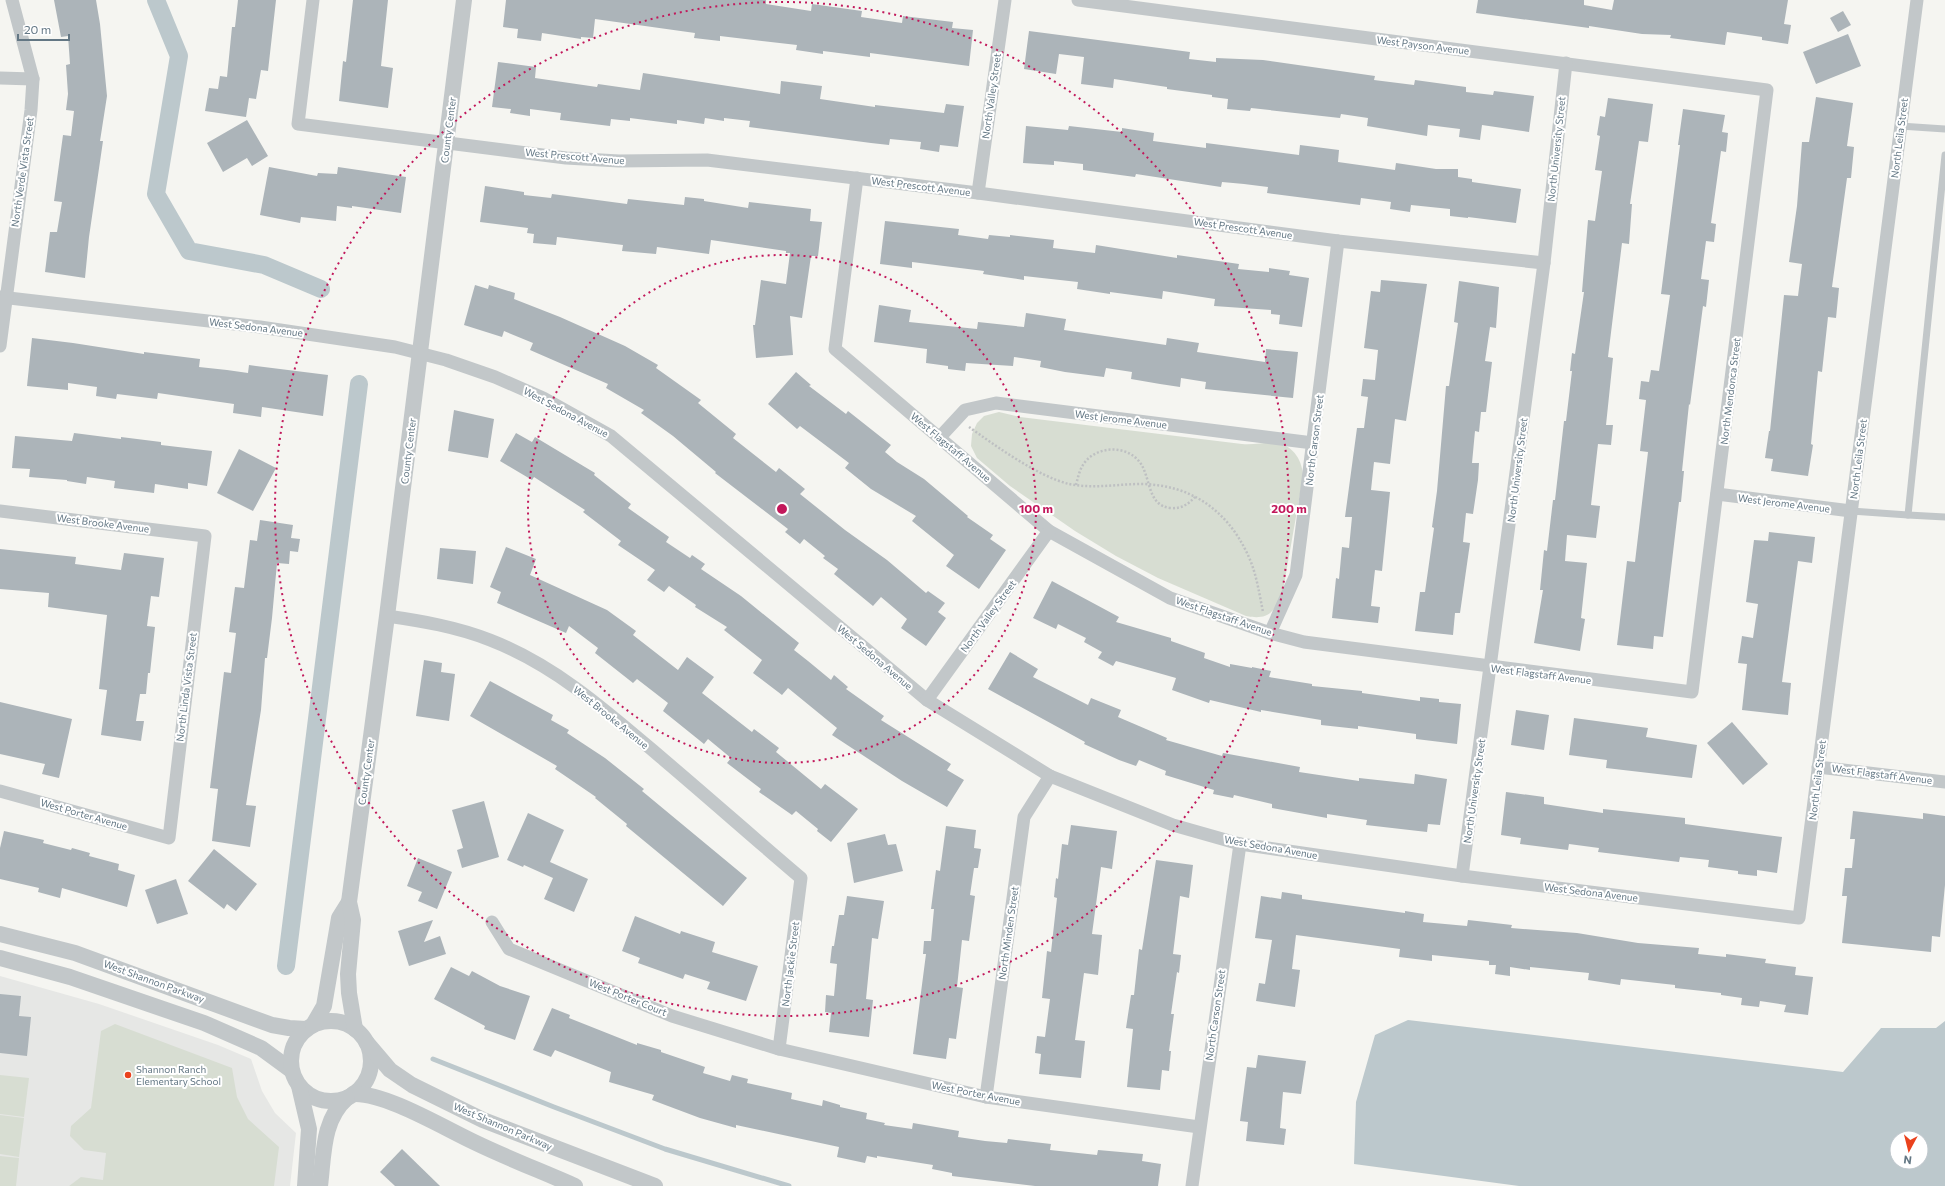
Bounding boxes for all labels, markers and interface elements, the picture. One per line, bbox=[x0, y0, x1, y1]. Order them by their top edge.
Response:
scale bar bbox=[18, 16, 69, 42]
text: 20 m bbox=[24, 22, 51, 36]
street label: West Payson Avenue bbox=[1376, 33, 1470, 57]
street label: North Valley Street bbox=[979, 52, 1003, 140]
street label: County Center bbox=[438, 96, 458, 164]
street label: North University Street bbox=[1545, 96, 1567, 202]
street label: North Leila Street bbox=[1888, 97, 1910, 179]
street label: North Verde Vista Street bbox=[8, 116, 36, 228]
street label: West Prescott Avenue bbox=[525, 146, 625, 166]
street label: West Prescott Avenue bbox=[871, 174, 971, 198]
street label: West Prescott Avenue bbox=[1193, 215, 1293, 241]
street label: West Sedona Avenue bbox=[208, 315, 304, 339]
street label: North Mendonca Street bbox=[1717, 337, 1743, 445]
street label: West Sedona Avenue bbox=[521, 385, 611, 439]
street label: North Carson Street bbox=[1302, 394, 1326, 486]
street label: West Jerome Avenue bbox=[1074, 407, 1168, 431]
street label: West Flagstaff Avenue bbox=[908, 410, 994, 484]
street label: County Center bbox=[398, 417, 418, 485]
street label: North University Street bbox=[1505, 417, 1529, 523]
street label: North Leila Street bbox=[1847, 418, 1869, 500]
street label: West Jerome Avenue bbox=[1737, 491, 1831, 515]
text: 100 m bbox=[1019, 501, 1053, 515]
text: 200 m bbox=[1271, 501, 1307, 515]
centre of rings bbox=[775, 502, 789, 516]
street label: West Brooke Avenue bbox=[56, 511, 150, 535]
street label: North Valley Street bbox=[958, 578, 1018, 654]
street label: West Flagstaff Avenue bbox=[1174, 594, 1274, 638]
street label: West Sedona Avenue bbox=[835, 622, 915, 692]
street label: North Linda Vista Street bbox=[173, 632, 199, 742]
street label: West Flagstaff Avenue bbox=[1490, 662, 1592, 686]
street label: West Brooke Avenue bbox=[571, 683, 651, 751]
street label: County Center bbox=[355, 738, 377, 806]
street label: North University Street bbox=[1461, 738, 1487, 844]
street label: North Leila Street bbox=[1806, 739, 1828, 821]
street label: West Flagstaff Avenue bbox=[1831, 762, 1933, 786]
street label: West Porter Avenue bbox=[39, 796, 129, 832]
street label: West Sedona Avenue bbox=[1223, 833, 1319, 861]
street label: West Sedona Avenue bbox=[1543, 880, 1639, 904]
street label: North Minden Street bbox=[996, 886, 1020, 980]
street label: North Jackie Street bbox=[779, 921, 801, 1007]
street label: West Shannon Parkway bbox=[102, 957, 206, 1005]
street label: North Carson Street bbox=[1203, 969, 1227, 1061]
street label: West Porter Court bbox=[587, 976, 669, 1018]
place label: Shannon Ranch Elementary School bbox=[136, 1063, 221, 1087]
marker: Shannon Ranch Elementary School bbox=[123, 1070, 133, 1080]
street label: West Porter Avenue bbox=[931, 1079, 1021, 1107]
street label: West Shannon Parkway bbox=[452, 1100, 554, 1152]
north arrow bbox=[1889, 1130, 1929, 1170]
text: N bbox=[1903, 1153, 1913, 1167]

